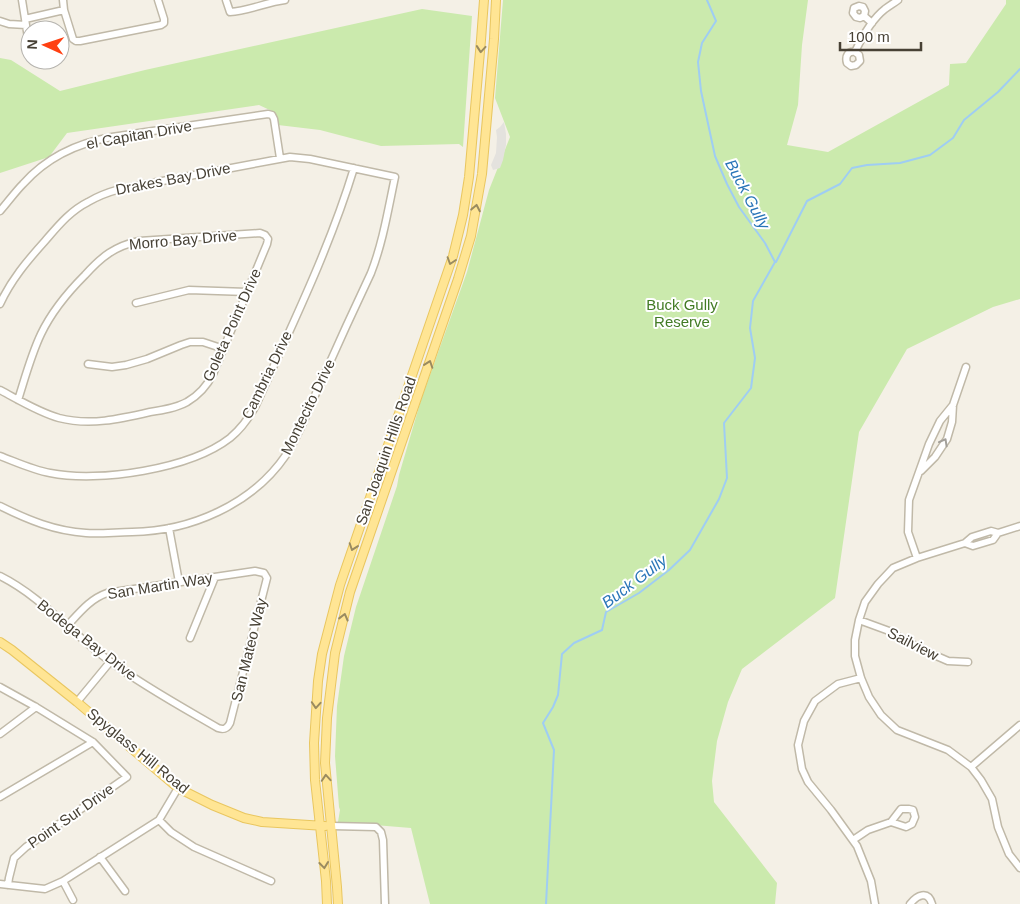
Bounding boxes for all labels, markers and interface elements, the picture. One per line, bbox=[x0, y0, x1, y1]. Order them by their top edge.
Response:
north arrow bbox=[20, 20, 70, 70]
scale bar bbox=[840, 20, 921, 52]
text: 100 m bbox=[848, 28, 890, 45]
text: N bbox=[24, 39, 40, 50]
one-way arrow bbox=[475, 45, 486, 53]
street label: el Capitan Drive bbox=[85, 117, 193, 152]
water label: Buck Gully bbox=[722, 156, 773, 233]
street label: Drakes Bay Drive bbox=[114, 159, 232, 198]
one-way arrow bbox=[471, 204, 481, 213]
street label: Morro Bay Drive bbox=[128, 226, 238, 253]
one-way arrow bbox=[447, 256, 457, 265]
street label: Goleta Point Drive bbox=[199, 266, 264, 384]
park label: Buck Gully Reserve bbox=[646, 296, 718, 330]
street label: Cambria Drive bbox=[238, 328, 295, 422]
street label: Montecito Drive bbox=[277, 356, 338, 457]
one-way arrow bbox=[423, 360, 433, 368]
street label: San Joaquin Hills Road bbox=[352, 374, 419, 527]
one-way arrow bbox=[938, 439, 948, 448]
one-way arrow bbox=[349, 542, 359, 551]
water label: Buck Gully bbox=[599, 551, 671, 611]
street label: San Martin Way bbox=[106, 569, 214, 602]
street label: Bodega Bay Drive bbox=[34, 596, 140, 684]
street label: San Mateo Way bbox=[227, 596, 270, 703]
one-way arrow bbox=[338, 613, 349, 622]
street label: Sailview bbox=[885, 623, 942, 664]
one-way arrow bbox=[310, 701, 321, 709]
street label: Spyglass Hill Road bbox=[84, 704, 193, 797]
one-way arrow bbox=[321, 774, 332, 782]
street label: Point Sur Drive bbox=[25, 780, 117, 851]
one-way arrow bbox=[318, 861, 329, 869]

